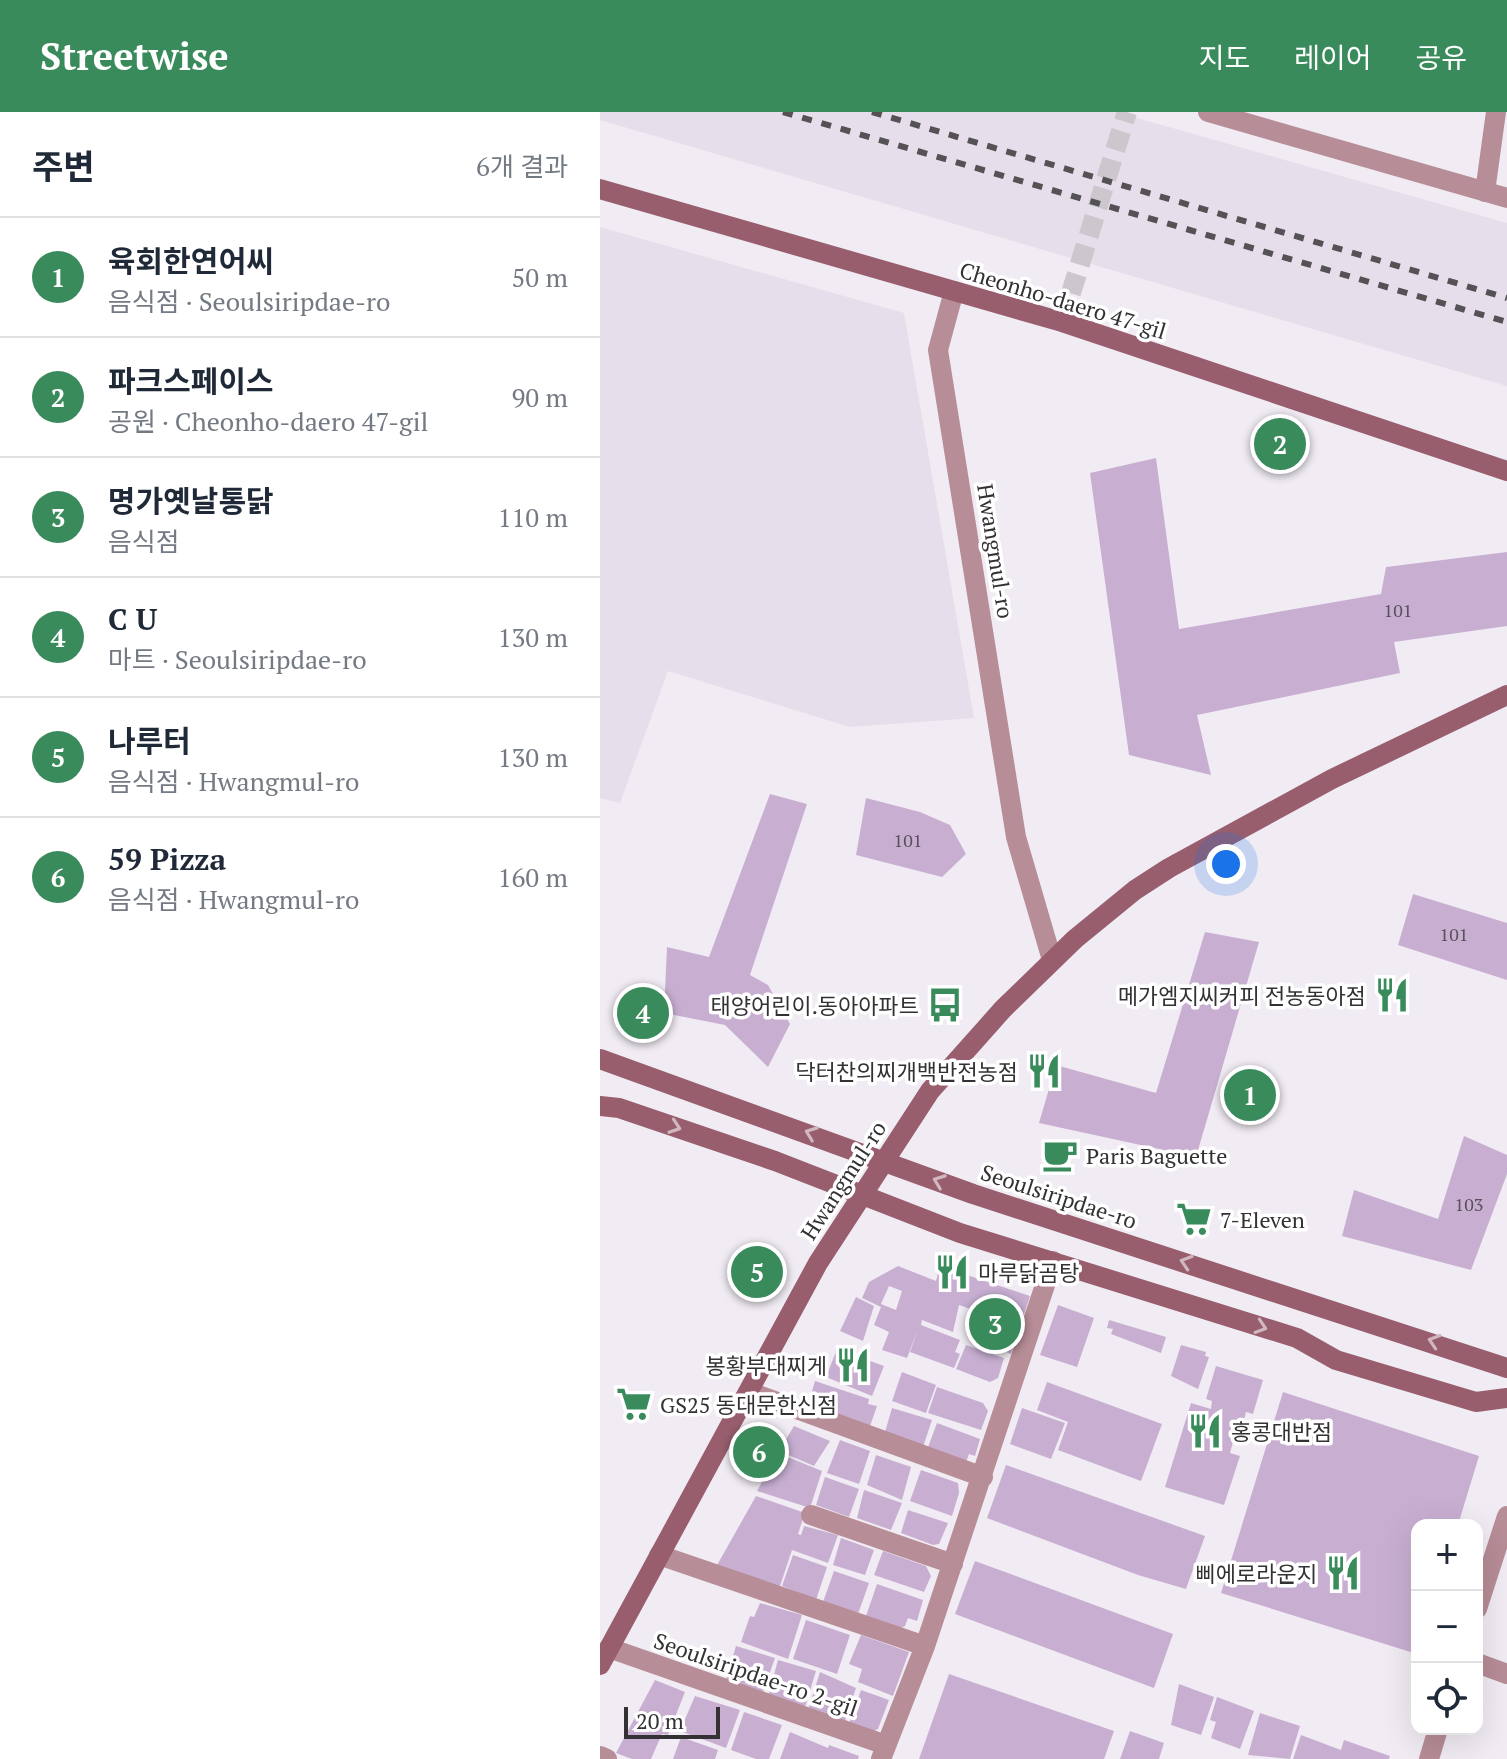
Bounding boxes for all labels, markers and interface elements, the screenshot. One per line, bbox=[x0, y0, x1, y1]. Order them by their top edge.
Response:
text: Streetwise bbox=[40, 31, 229, 81]
text: 지도 bbox=[1199, 39, 1250, 76]
text: 레이어 bbox=[1294, 39, 1371, 76]
text: 공유 bbox=[1415, 39, 1467, 76]
text: 주변 bbox=[32, 144, 95, 189]
text: 6개 결과 bbox=[476, 149, 568, 183]
text: 육회한연어씨 bbox=[108, 241, 274, 281]
street label: Cheonho-daero 47-gil bbox=[956, 255, 1170, 345]
text: 1 bbox=[51, 260, 65, 294]
text: 50 m bbox=[512, 260, 568, 294]
text: 음식점 · Seoulsiripdae-ro bbox=[108, 284, 390, 318]
text: 파크스페이스 bbox=[108, 361, 274, 401]
text: 2 bbox=[51, 380, 65, 414]
text: 90 m bbox=[512, 380, 568, 414]
text: 공원 · Cheonho-daero 47-gil bbox=[108, 404, 428, 438]
pin: 2 bbox=[1254, 414, 1306, 474]
text: 명가옛날통닭 bbox=[108, 481, 274, 521]
street label: Hwangmul-ro bbox=[971, 482, 1021, 620]
text: 3 bbox=[51, 500, 65, 534]
text: 110 m bbox=[498, 500, 568, 534]
text: 음식점 bbox=[108, 524, 180, 558]
house number: 101 bbox=[1384, 598, 1412, 622]
text: C U bbox=[108, 599, 157, 639]
text: 4 bbox=[51, 620, 65, 654]
text: 130 m bbox=[498, 620, 568, 654]
text: 마트 · Seoulsiripdae-ro bbox=[108, 642, 367, 676]
text: 나루터 bbox=[108, 721, 191, 761]
text: 5 bbox=[51, 740, 65, 774]
text: 130 m bbox=[498, 740, 568, 774]
text: 음식점 · Hwangmul-ro bbox=[108, 764, 359, 798]
house number: 101 bbox=[894, 828, 922, 852]
text: 59 Pizza bbox=[108, 839, 226, 879]
your location bbox=[1206, 844, 1246, 884]
text: 6 bbox=[51, 860, 65, 894]
text: 160 m bbox=[498, 860, 568, 894]
text: 음식점 · Hwangmul-ro bbox=[108, 882, 359, 916]
house number: 101 bbox=[1440, 922, 1468, 946]
restaurant icon: 메가엠지씨커피 전농동아점 bbox=[1373, 976, 1411, 1014]
place label: 메가엠지씨커피 전농동아점 bbox=[1118, 981, 1366, 1010]
pin: 4 bbox=[617, 983, 669, 1043]
bus stop icon: 태양어린이.동아아파트 bbox=[926, 986, 964, 1024]
place label: 태양어린이.동아아파트 bbox=[710, 991, 919, 1020]
restaurant icon: 닥터찬의찌개백반전농점 bbox=[1025, 1052, 1063, 1090]
place label: 닥터찬의찌개백반전농점 bbox=[795, 1057, 1018, 1086]
pin: 1 bbox=[1224, 1065, 1276, 1125]
street label: Hwangmul-ro bbox=[794, 1115, 892, 1245]
one-way arrow bbox=[667, 1117, 681, 1134]
one-way arrow bbox=[805, 1126, 819, 1143]
cafe icon: Paris Baguette bbox=[1041, 1136, 1079, 1174]
place label: Paris Baguette bbox=[1086, 1141, 1227, 1170]
street label: Seoulsiripdae-ro bbox=[977, 1157, 1141, 1235]
one-way arrow bbox=[933, 1174, 947, 1191]
house number: 103 bbox=[1455, 1192, 1483, 1216]
supermarket icon: 7-Eleven bbox=[1175, 1200, 1213, 1238]
place label: 7-Eleven bbox=[1220, 1205, 1305, 1234]
pin: 5 bbox=[731, 1242, 783, 1302]
restaurant icon: 마루닭곰탕 bbox=[933, 1253, 971, 1291]
one-way arrow bbox=[1180, 1255, 1194, 1271]
place label: 마루닭곰탕 bbox=[978, 1258, 1079, 1287]
pin: 3 bbox=[969, 1294, 1021, 1354]
one-way arrow bbox=[1254, 1318, 1268, 1334]
one-way arrow bbox=[1427, 1335, 1441, 1351]
restaurant icon: 봉황부대찌게 bbox=[834, 1346, 872, 1384]
place label: 봉황부대찌게 bbox=[706, 1351, 827, 1380]
supermarket icon: GS25 동대문한신점 bbox=[615, 1385, 653, 1423]
place label: GS25 동대문한신점 bbox=[660, 1390, 837, 1419]
restaurant icon: 홍콩대반점 bbox=[1186, 1412, 1224, 1450]
place label: 홍콩대반점 bbox=[1231, 1417, 1332, 1446]
pin: 6 bbox=[733, 1422, 785, 1482]
map controls bbox=[1411, 1519, 1483, 1735]
button: + bbox=[1411, 1519, 1483, 1591]
restaurant icon: 삐에로라운지 bbox=[1324, 1554, 1362, 1592]
place label: 삐에로라운지 bbox=[1196, 1559, 1317, 1588]
button: − bbox=[1411, 1591, 1483, 1663]
street label: Seoulsiripdae-ro 2-gil bbox=[650, 1626, 862, 1722]
button: locate bbox=[1411, 1663, 1483, 1735]
scale bar bbox=[624, 1703, 720, 1739]
text: 20 m bbox=[636, 1706, 684, 1735]

